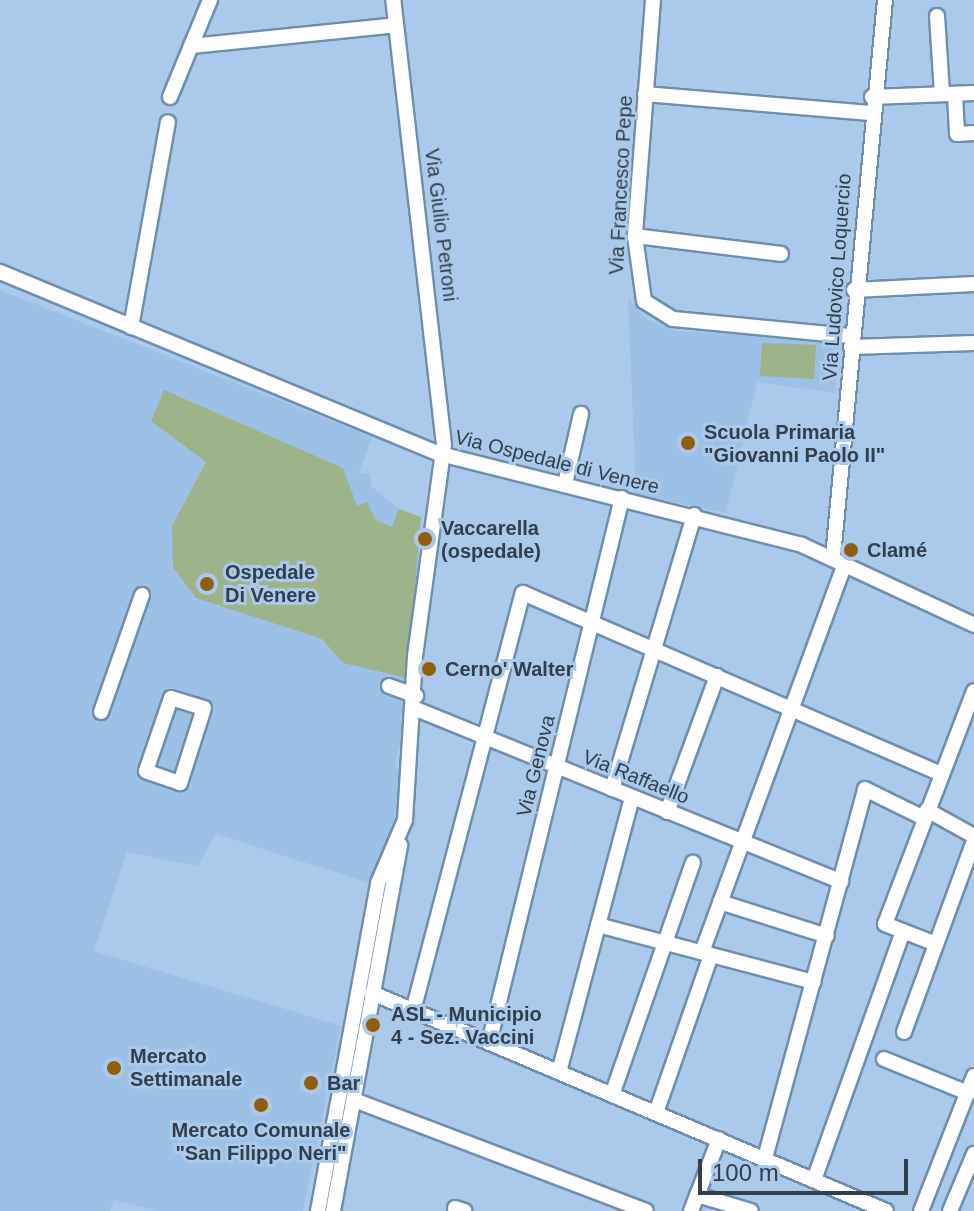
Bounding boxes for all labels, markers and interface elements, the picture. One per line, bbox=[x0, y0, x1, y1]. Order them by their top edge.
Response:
street label: Via Francesco Pepe bbox=[604, 95, 638, 275]
street label: Via Giulio Petroni bbox=[420, 147, 462, 303]
street label: Via Ludovico Loquercio bbox=[818, 173, 856, 381]
place label: Scuola Primaria "Giovanni Paolo II" bbox=[704, 420, 885, 467]
street label: Via Ospedale di Venere bbox=[452, 425, 662, 499]
marker: Scuola Primaria "Giovanni Paolo II" bbox=[679, 434, 697, 452]
place label: Vaccarella (ospedale) bbox=[441, 516, 541, 563]
marker: Vaccarella (ospedale) bbox=[416, 530, 434, 548]
place label: Clamé bbox=[867, 538, 927, 562]
marker: Clamé bbox=[842, 541, 860, 559]
place label: Ospedale Di Venere bbox=[225, 560, 316, 607]
marker: Ospedale Di Venere bbox=[196, 573, 218, 595]
place label: Cerno' Walter bbox=[445, 657, 573, 681]
marker: Cerno' Walter bbox=[420, 660, 438, 678]
street label: Via Genova bbox=[512, 713, 560, 819]
street label: Via Raffaello bbox=[579, 745, 693, 809]
place label: ASL - Municipio 4 - Sez. Vaccini bbox=[391, 1002, 542, 1049]
marker: ASL - Municipio 4 - Sez. Vaccini bbox=[362, 1014, 384, 1036]
place label: Mercato Settimanale bbox=[130, 1044, 242, 1091]
marker: Mercato Settimanale bbox=[105, 1059, 123, 1077]
place label: Bar bbox=[327, 1071, 360, 1095]
marker: Bar bbox=[302, 1074, 320, 1092]
marker: Mercato Comunale "San Filippo Neri" bbox=[252, 1096, 270, 1114]
place label: Mercato Comunale "San Filippo Neri" bbox=[172, 1118, 350, 1165]
scale bar bbox=[702, 1143, 912, 1193]
text: 100 m bbox=[712, 1159, 779, 1186]

